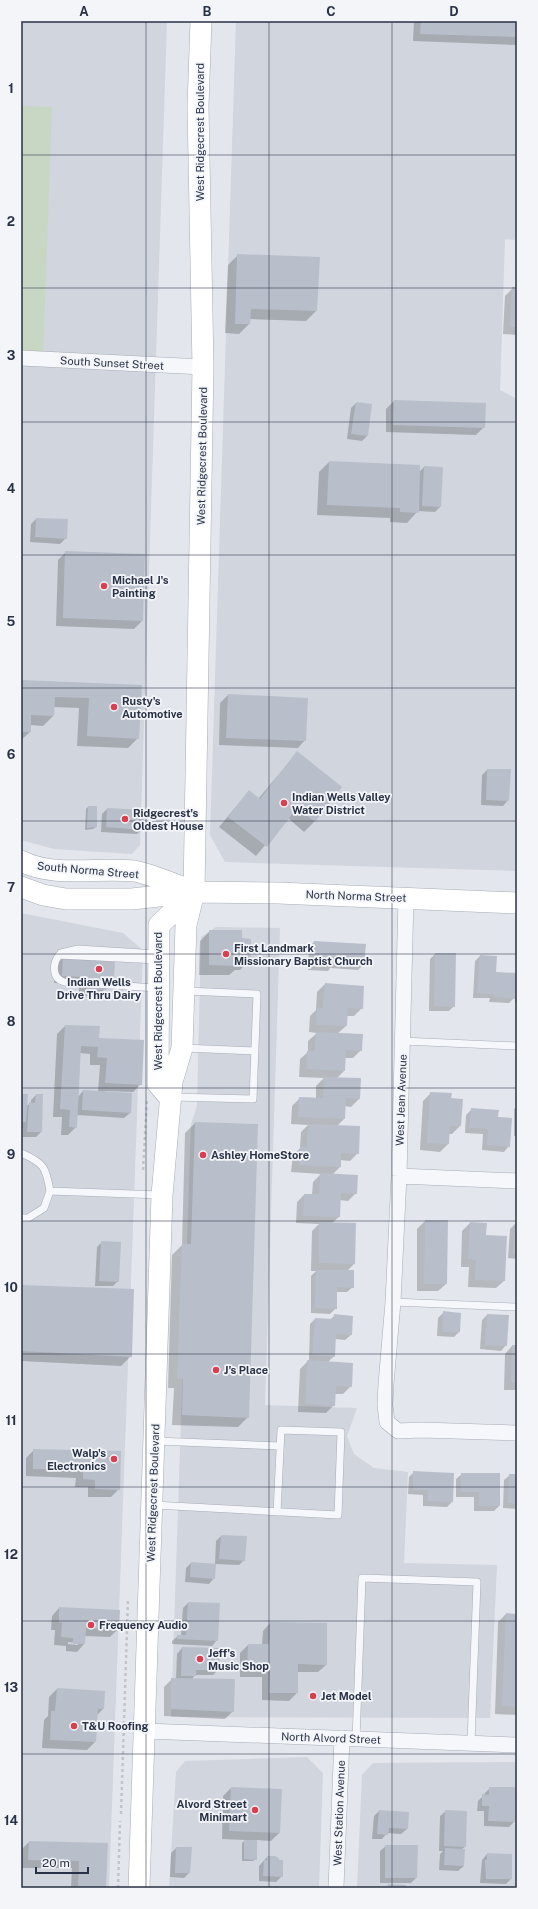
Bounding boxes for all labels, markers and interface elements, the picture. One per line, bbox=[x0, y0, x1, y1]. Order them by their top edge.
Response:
text: A bbox=[79, 4, 89, 19]
text: B bbox=[203, 4, 212, 19]
text: C bbox=[326, 4, 336, 19]
text: D bbox=[449, 4, 459, 19]
street label: West Ridgecrest Boulevard bbox=[194, 63, 206, 201]
text: 1 bbox=[8, 81, 14, 96]
text: 2 bbox=[7, 214, 15, 229]
text: 3 bbox=[7, 348, 16, 363]
street label: South Sunset Street bbox=[60, 354, 164, 372]
street label: West Ridgecrest Boulevard bbox=[195, 387, 209, 525]
text: 4 bbox=[7, 481, 16, 496]
place label: Michael J's Painting bbox=[112, 574, 169, 599]
marker: Michael J's Painting bbox=[99, 581, 109, 591]
text: 5 bbox=[7, 614, 16, 629]
place label: Rusty's Automotive bbox=[122, 695, 183, 720]
marker: Rusty's Automotive bbox=[109, 702, 119, 712]
text: 6 bbox=[7, 747, 16, 762]
place label: Indian Wells Valley Water District bbox=[292, 791, 391, 816]
marker: Indian Wells Valley Water District bbox=[279, 798, 289, 808]
place label: Ridgecrest's Oldest House bbox=[133, 807, 204, 832]
marker: Ridgecrest's Oldest House bbox=[120, 814, 130, 824]
street label: South Norma Street bbox=[36, 860, 140, 880]
text: 7 bbox=[7, 880, 15, 895]
street label: North Norma Street bbox=[305, 888, 407, 904]
street label: West Ridgecrest Boulevard bbox=[152, 932, 164, 1070]
place label: First Landmark Missionary Baptist Church bbox=[234, 942, 372, 967]
marker: First Landmark Missionary Baptist Church bbox=[221, 949, 231, 959]
marker: Indian Wells Drive Thru Dairy bbox=[94, 964, 104, 974]
place label: Indian Wells Drive Thru Dairy bbox=[57, 976, 142, 1001]
text: 8 bbox=[7, 1014, 16, 1029]
street label: West Jean Avenue bbox=[393, 1054, 409, 1146]
text: 9 bbox=[7, 1147, 15, 1162]
place label: Ashley HomeStore bbox=[211, 1149, 309, 1161]
marker: Ashley HomeStore bbox=[198, 1150, 208, 1160]
text: 10 bbox=[4, 1280, 18, 1295]
place label: J's Place bbox=[224, 1364, 268, 1376]
marker: J's Place bbox=[211, 1365, 221, 1375]
text: 11 bbox=[5, 1413, 17, 1428]
street label: West Ridgecrest Boulevard bbox=[145, 1424, 161, 1562]
place label: Walp's Electronics bbox=[47, 1447, 106, 1472]
marker: Walp's Electronics bbox=[109, 1454, 119, 1464]
text: 12 bbox=[4, 1547, 18, 1562]
place label: Frequency Audio bbox=[99, 1619, 188, 1631]
marker: Frequency Audio bbox=[86, 1620, 96, 1630]
place label: Jeff's Music Shop bbox=[208, 1647, 269, 1672]
marker: Jeff's Music Shop bbox=[195, 1654, 205, 1664]
text: 13 bbox=[4, 1680, 18, 1695]
place label: Jet Model bbox=[321, 1690, 372, 1702]
marker: Jet Model bbox=[308, 1691, 318, 1701]
place label: T&U Roofing bbox=[82, 1720, 148, 1732]
marker: T&U Roofing bbox=[69, 1721, 79, 1731]
street label: North Alvord Street bbox=[281, 1730, 381, 1746]
street label: West Station Avenue bbox=[331, 1760, 347, 1866]
place label: Alvord Street Minimart bbox=[176, 1798, 247, 1823]
marker: Alvord Street Minimart bbox=[250, 1805, 260, 1815]
text: 14 bbox=[4, 1813, 19, 1828]
scale bar bbox=[36, 1849, 88, 1875]
text: 20 m bbox=[42, 1856, 70, 1870]

